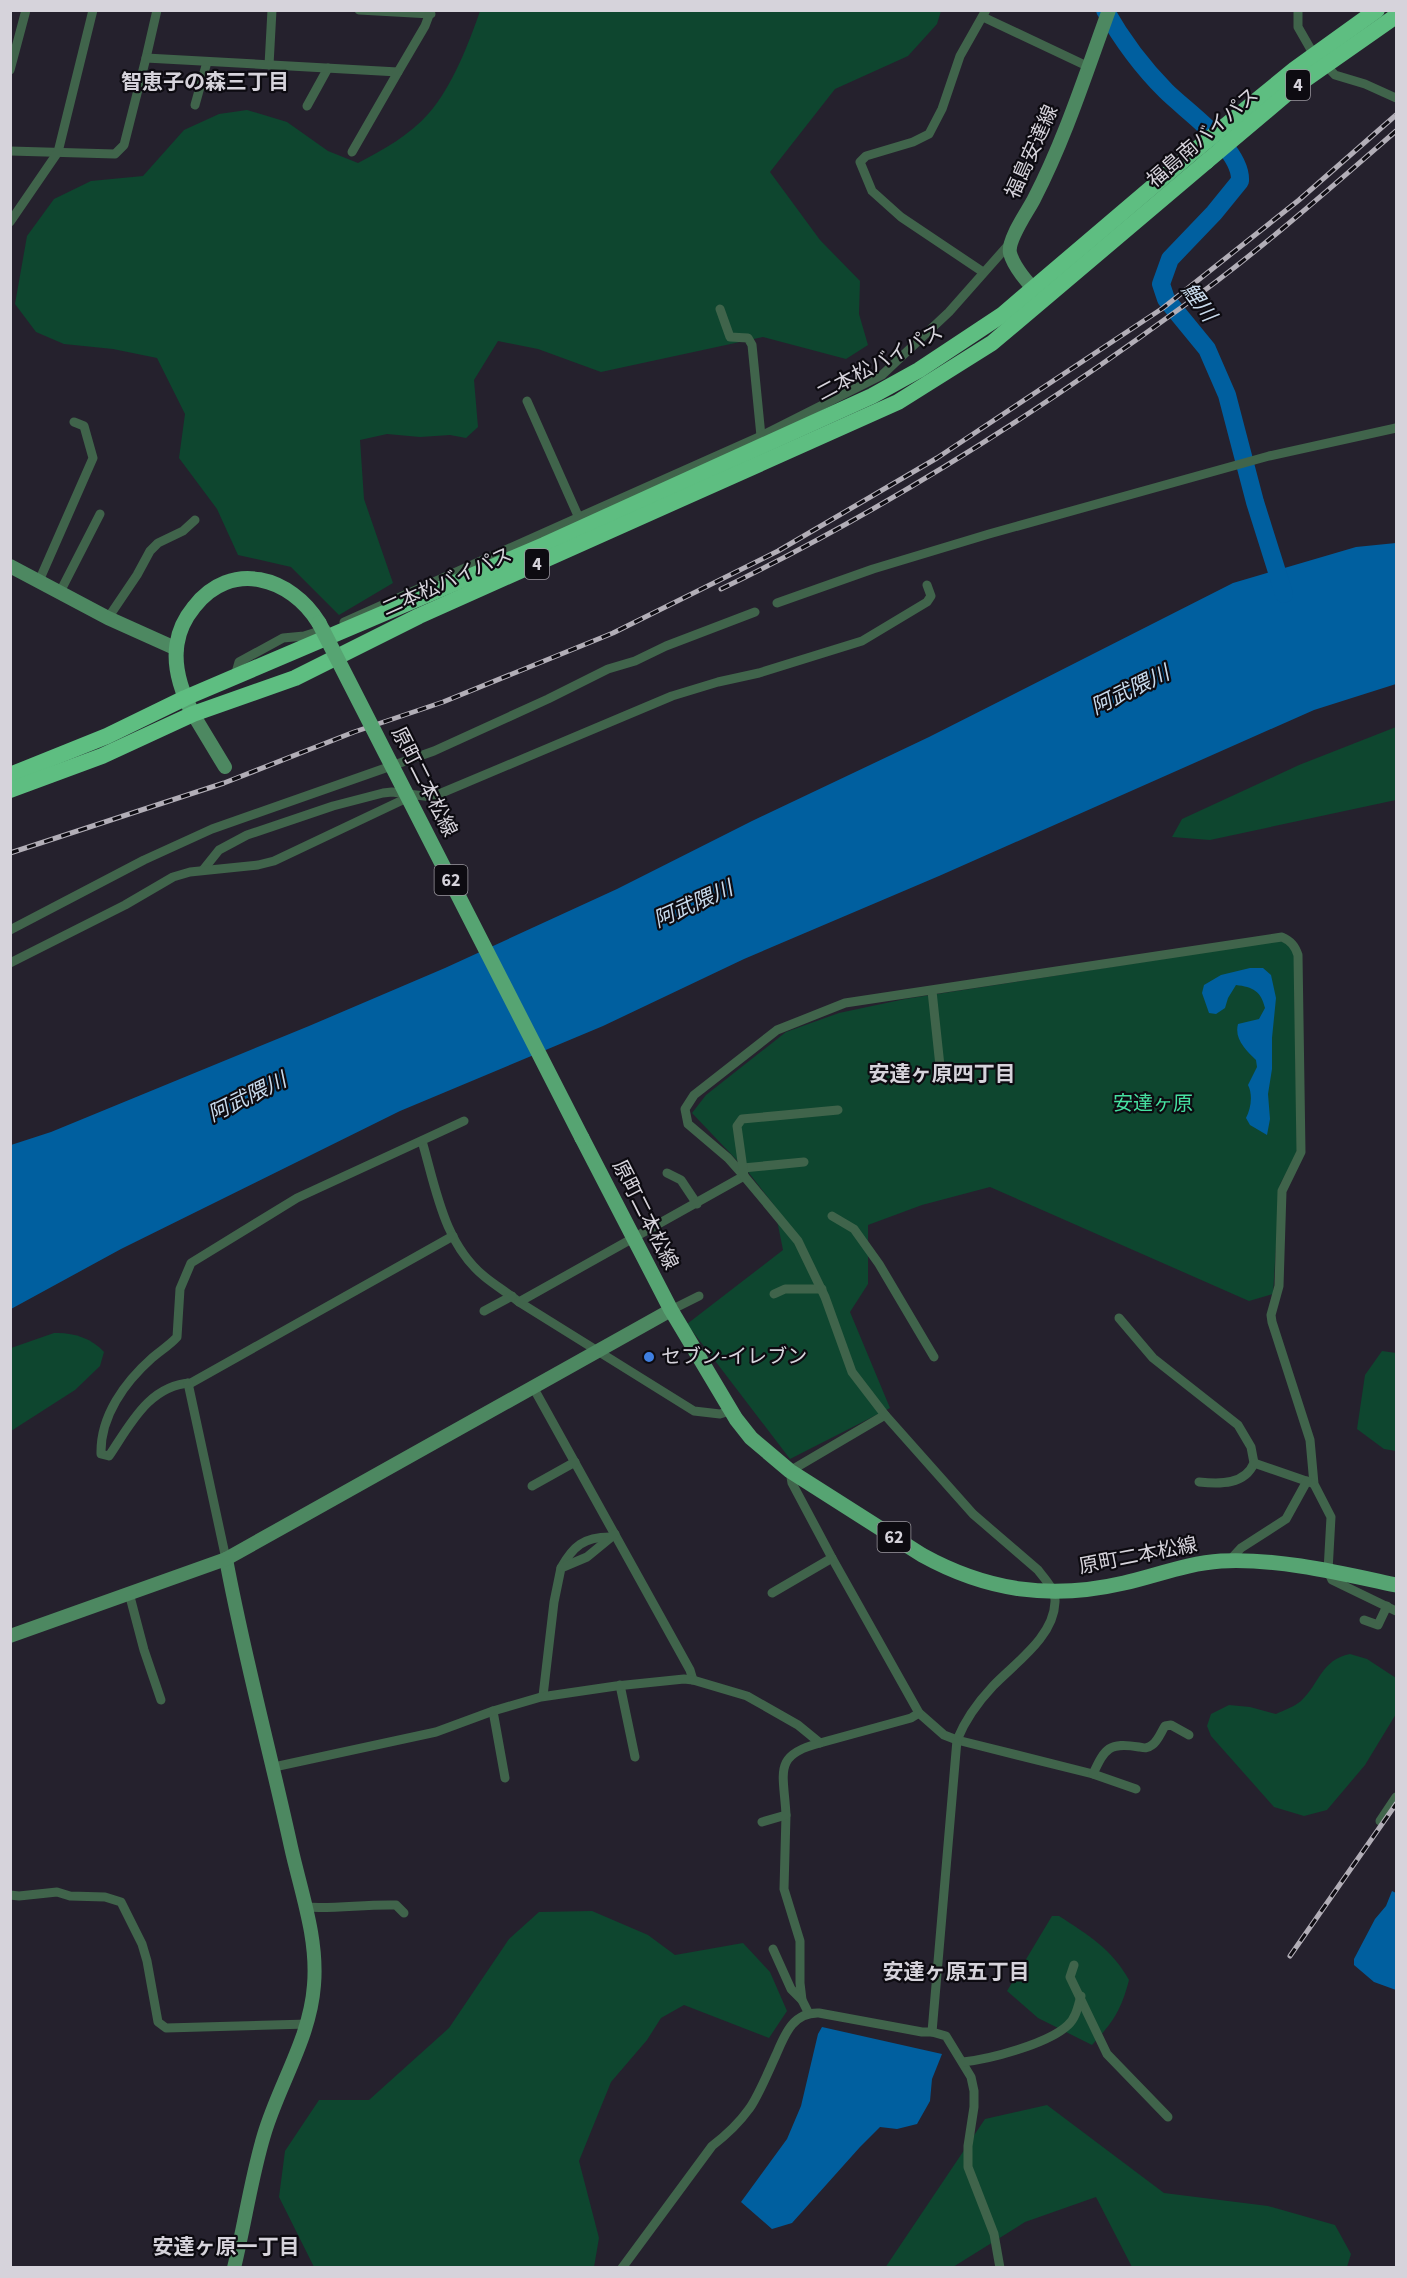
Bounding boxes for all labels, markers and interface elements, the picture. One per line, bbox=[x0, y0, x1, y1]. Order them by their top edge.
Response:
district label: 智恵子の森三丁目 bbox=[121, 67, 289, 97]
road number: 4 bbox=[1286, 70, 1310, 100]
street label: 福島南バイパス bbox=[1141, 82, 1265, 194]
street label: 福島安達線 bbox=[999, 101, 1065, 203]
water label: 鯉川 bbox=[1175, 276, 1225, 329]
street label: 二本松バイパス bbox=[812, 318, 948, 408]
street label: 二本松バイパス bbox=[378, 541, 516, 623]
road number: 4 bbox=[525, 549, 549, 579]
water label: 阿武隈川 bbox=[1086, 657, 1176, 722]
street label: 原町二本松線 bbox=[384, 722, 464, 842]
road number: 62 bbox=[434, 865, 468, 895]
water label: 阿武隈川 bbox=[649, 872, 739, 935]
district label: 安達ヶ原四丁目 bbox=[869, 1059, 1016, 1089]
water label: 阿武隈川 bbox=[203, 1064, 293, 1129]
park label: 安達ヶ原 bbox=[1113, 1090, 1193, 1118]
street label: 原町二本松線 bbox=[605, 1155, 685, 1275]
place label: セブン-イレブン bbox=[661, 1343, 807, 1371]
marker: セブン-イレブン bbox=[642, 1350, 656, 1364]
road number: 62 bbox=[878, 1522, 910, 1552]
street label: 原町二本松線 bbox=[1076, 1531, 1200, 1581]
district label: 安達ヶ原五丁目 bbox=[883, 1957, 1030, 1987]
district label: 安達ヶ原一丁目 bbox=[153, 2232, 300, 2262]

